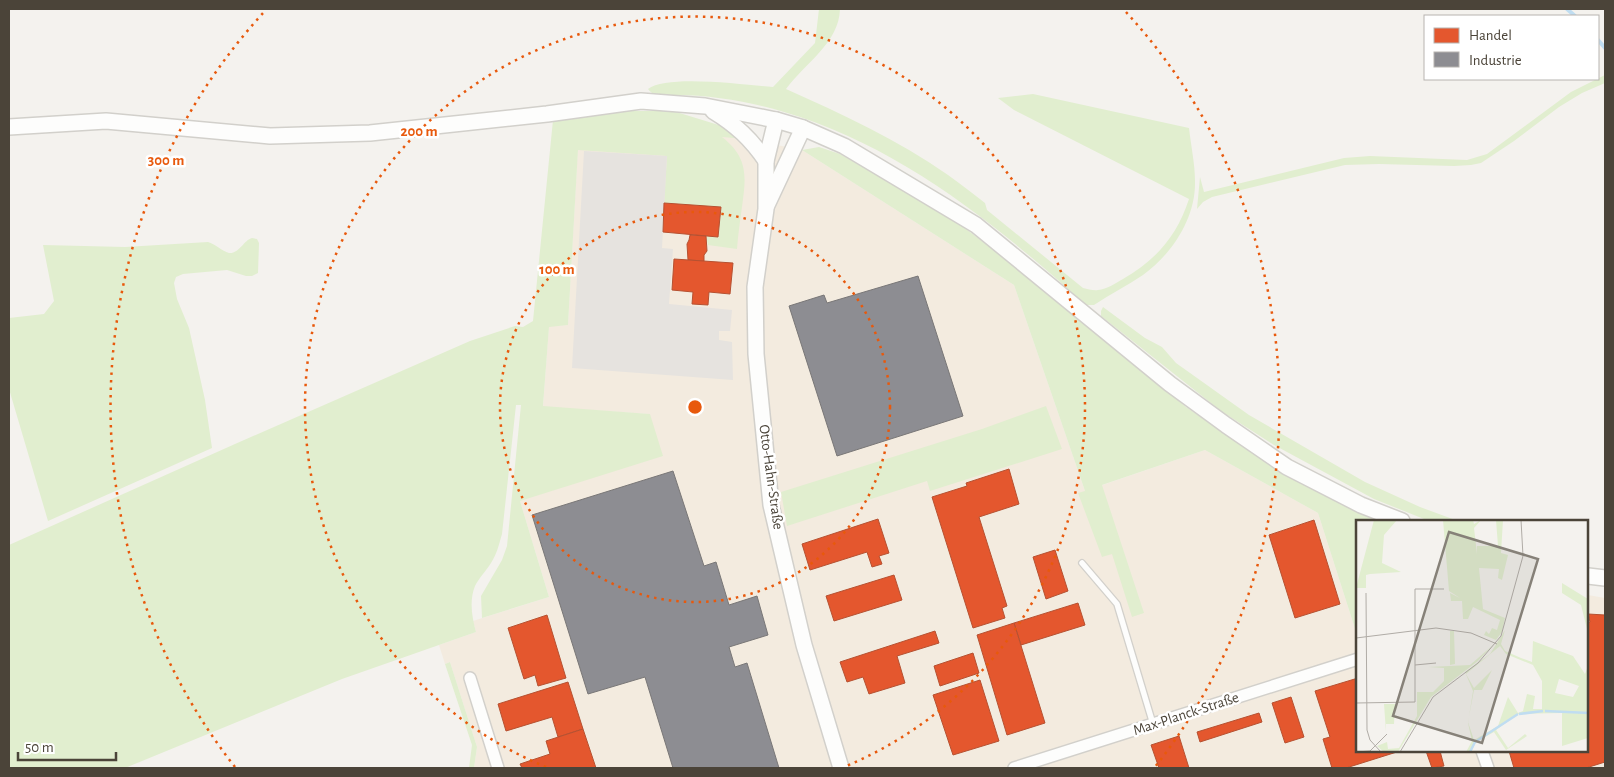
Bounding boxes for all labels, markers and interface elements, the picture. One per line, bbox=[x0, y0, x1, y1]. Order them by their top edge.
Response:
legend bbox=[1424, 15, 1599, 80]
text: Handel bbox=[1469, 28, 1512, 43]
text: Industrie bbox=[1469, 53, 1522, 68]
text: 200 m bbox=[400, 124, 438, 139]
text: 300 m bbox=[148, 153, 184, 168]
text: 100 m bbox=[539, 262, 575, 277]
centre of rings bbox=[686, 398, 704, 416]
street label: Otto-Hahn-Straße bbox=[756, 423, 786, 531]
inset map bbox=[1356, 520, 1589, 752]
street label: Max-Planck-Straße bbox=[1131, 690, 1241, 738]
scale bar bbox=[18, 730, 115, 762]
text: 50 m bbox=[25, 740, 54, 755]

